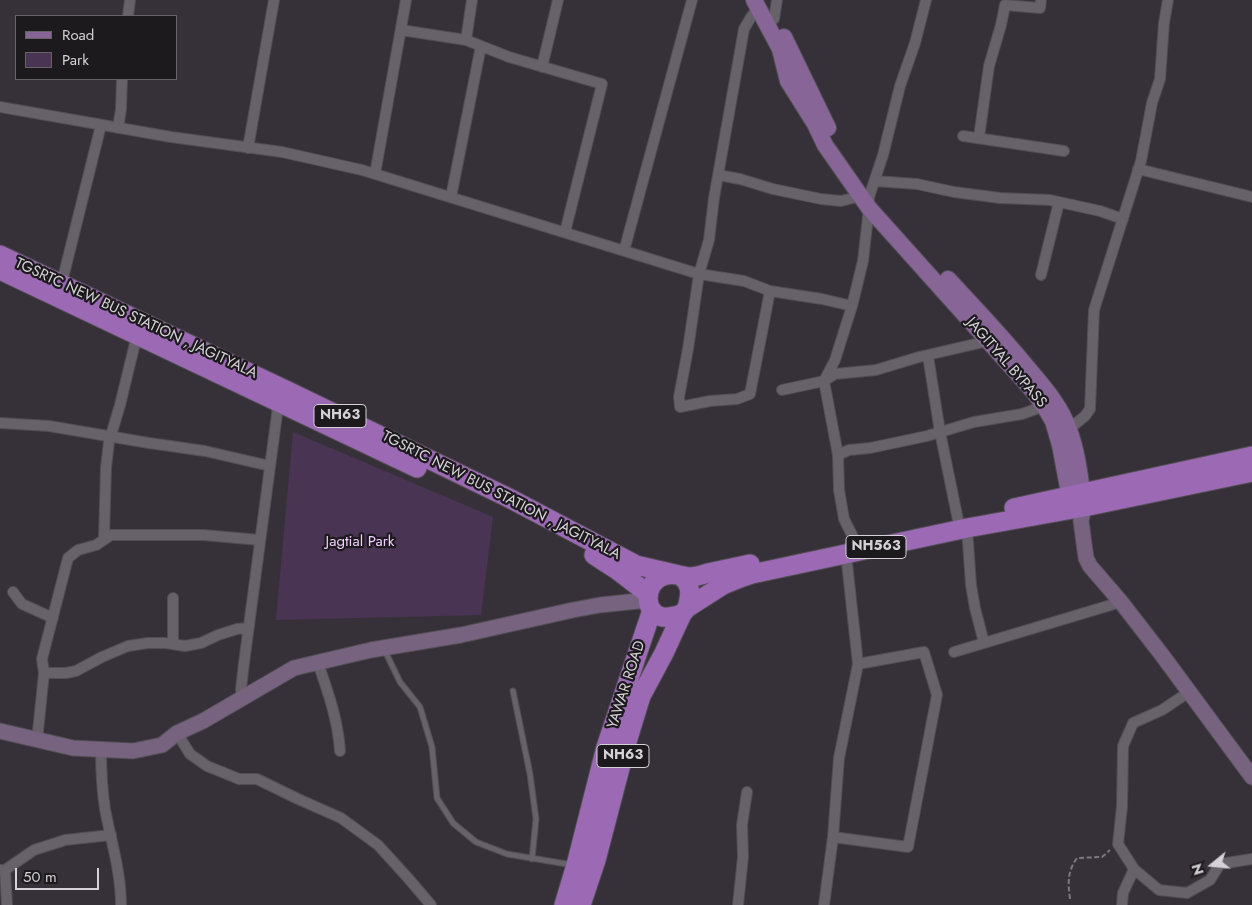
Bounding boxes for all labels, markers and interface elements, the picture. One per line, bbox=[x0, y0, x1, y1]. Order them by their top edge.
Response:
legend bbox=[15, 15, 178, 80]
text: Road bbox=[62, 24, 94, 46]
text: Park bbox=[62, 49, 89, 71]
street label: TGSRTC NEW BUS STATION , JAGITYALA bbox=[12, 255, 260, 383]
street label: JAGITYAL BYPASS bbox=[962, 314, 1050, 412]
road number: NH63 bbox=[314, 404, 366, 428]
street label: TGSRTC NEW BUS STATION , JAGITYALA bbox=[379, 428, 623, 564]
park label: Jagtial Park bbox=[326, 533, 394, 551]
road number: NH563 bbox=[846, 536, 906, 558]
street label: YAWAR ROAD bbox=[604, 639, 650, 731]
road number: NH63 bbox=[597, 744, 649, 768]
north arrow bbox=[1187, 840, 1237, 890]
scale bar bbox=[18, 858, 101, 890]
text: N bbox=[1186, 861, 1209, 878]
text: 50 m bbox=[23, 866, 57, 888]

